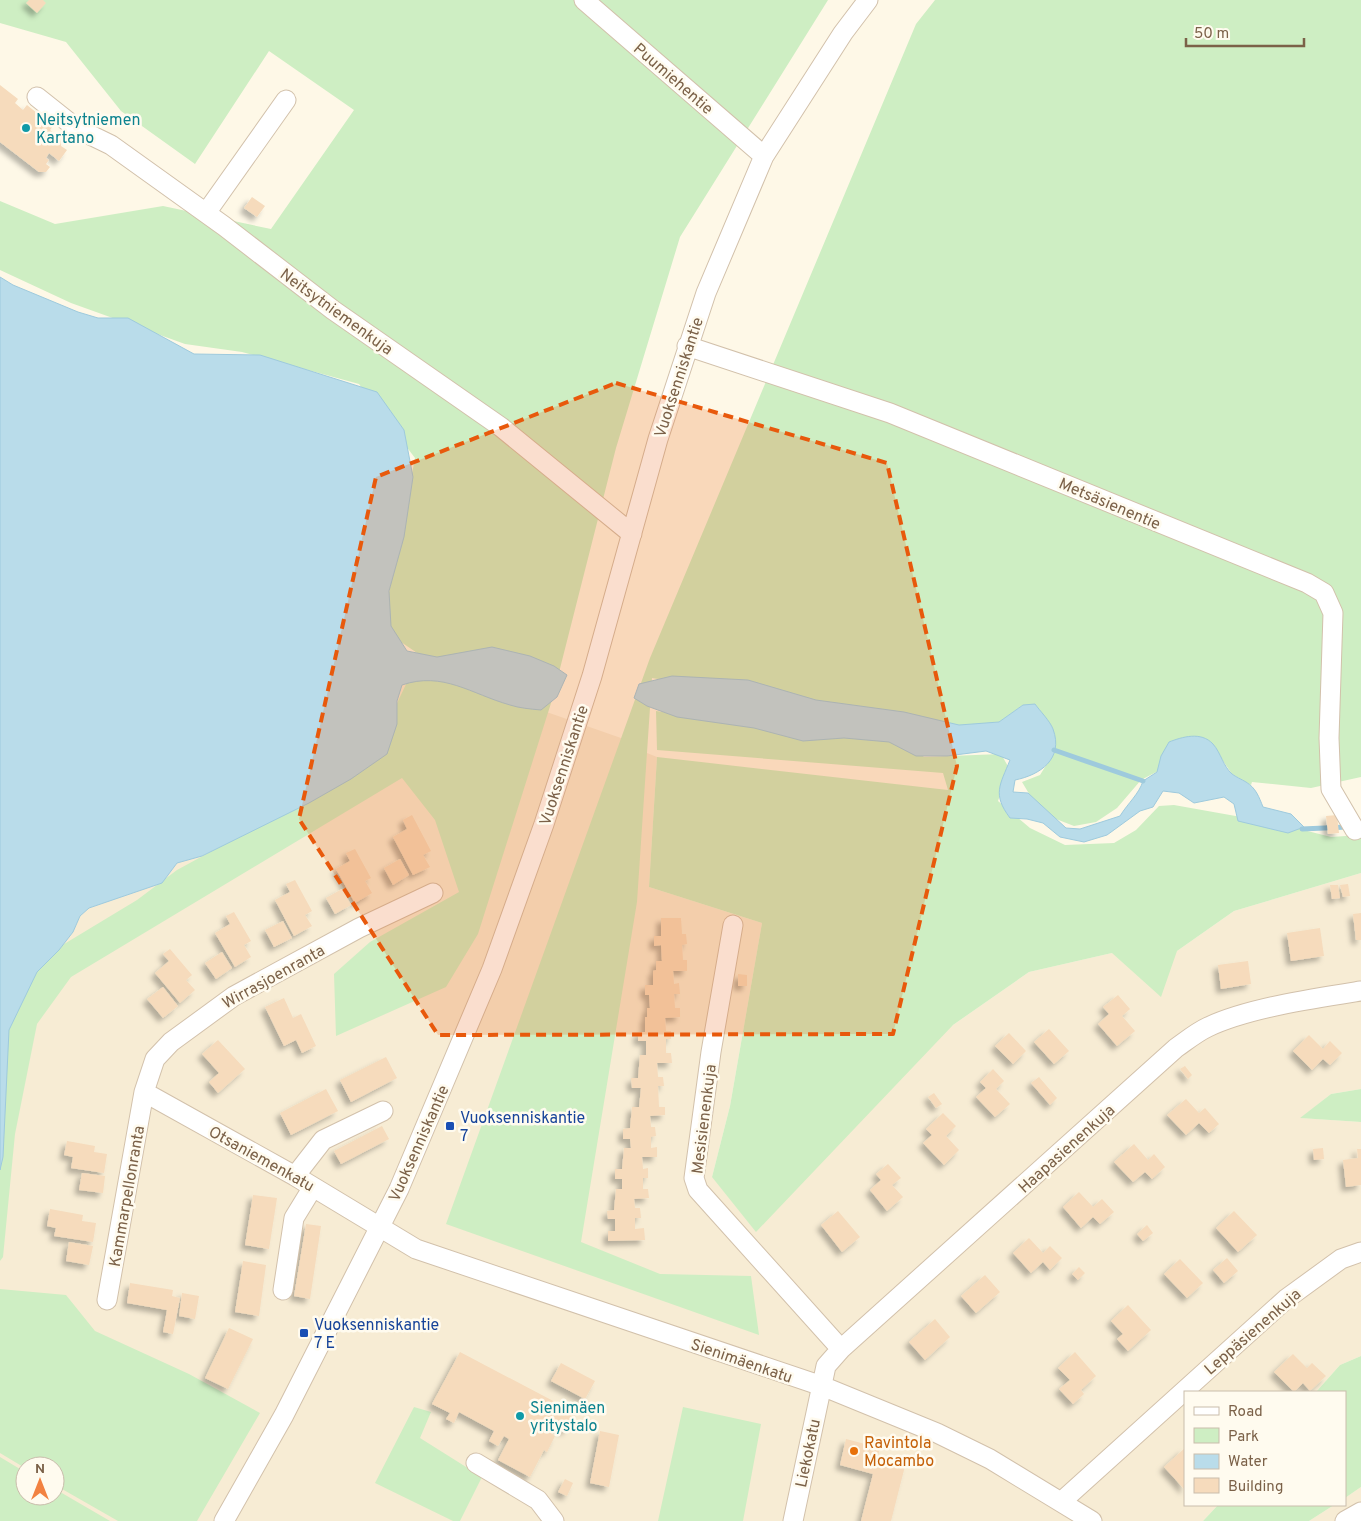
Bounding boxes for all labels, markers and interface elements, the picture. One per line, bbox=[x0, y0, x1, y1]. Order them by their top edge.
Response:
scale bar bbox=[1186, 15, 1304, 47]
text: 50 m bbox=[1194, 25, 1229, 44]
street label: Puumiehentie bbox=[629, 39, 717, 120]
place label: Neitsytniemen Kartano bbox=[36, 111, 141, 149]
marker: Neitsytniemen Kartano bbox=[20, 122, 32, 134]
street label: Neitsytniemenkuja bbox=[275, 265, 396, 360]
street label: Vuoksenniskantie bbox=[651, 315, 709, 440]
street label: Metsäsienentie bbox=[1055, 474, 1163, 535]
street label: Vuoksenniskantie bbox=[536, 703, 594, 828]
street label: Wirrasjoenranta bbox=[219, 941, 329, 1014]
street label: Mesisienenkuja bbox=[688, 1063, 722, 1175]
street label: Vuoksenniskantie bbox=[385, 1083, 454, 1205]
street label: Haapasienenkuja bbox=[1015, 1101, 1120, 1198]
place label: Vuoksenniskantie 7 bbox=[460, 1109, 585, 1147]
marker: Vuoksenniskantie 7 bbox=[444, 1120, 456, 1132]
street label: Otsaniemenkatu bbox=[205, 1122, 317, 1197]
street label: Kammarpellonranta bbox=[106, 1124, 150, 1269]
street label: Leppäsienenkuja bbox=[1201, 1285, 1306, 1380]
place label: Vuoksenniskantie 7 E bbox=[314, 1316, 439, 1354]
marker: Vuoksenniskantie 7 E bbox=[298, 1327, 310, 1339]
street label: Sienimäenkatu bbox=[688, 1335, 795, 1389]
legend bbox=[1184, 1391, 1346, 1506]
place label: Sienimäen yritystalo bbox=[530, 1399, 605, 1437]
text: Road bbox=[1228, 1403, 1263, 1422]
marker: Sienimäen yritystalo bbox=[514, 1410, 526, 1422]
street label: Liekokatu bbox=[792, 1417, 826, 1489]
text: Park bbox=[1228, 1428, 1259, 1447]
place label: Ravintola Mocambo bbox=[864, 1434, 934, 1472]
marker: Ravintola Mocambo bbox=[848, 1445, 860, 1457]
text: Water bbox=[1228, 1453, 1268, 1472]
north arrow bbox=[15, 1456, 65, 1506]
text: N bbox=[35, 1461, 45, 1478]
text: Building bbox=[1228, 1478, 1283, 1497]

